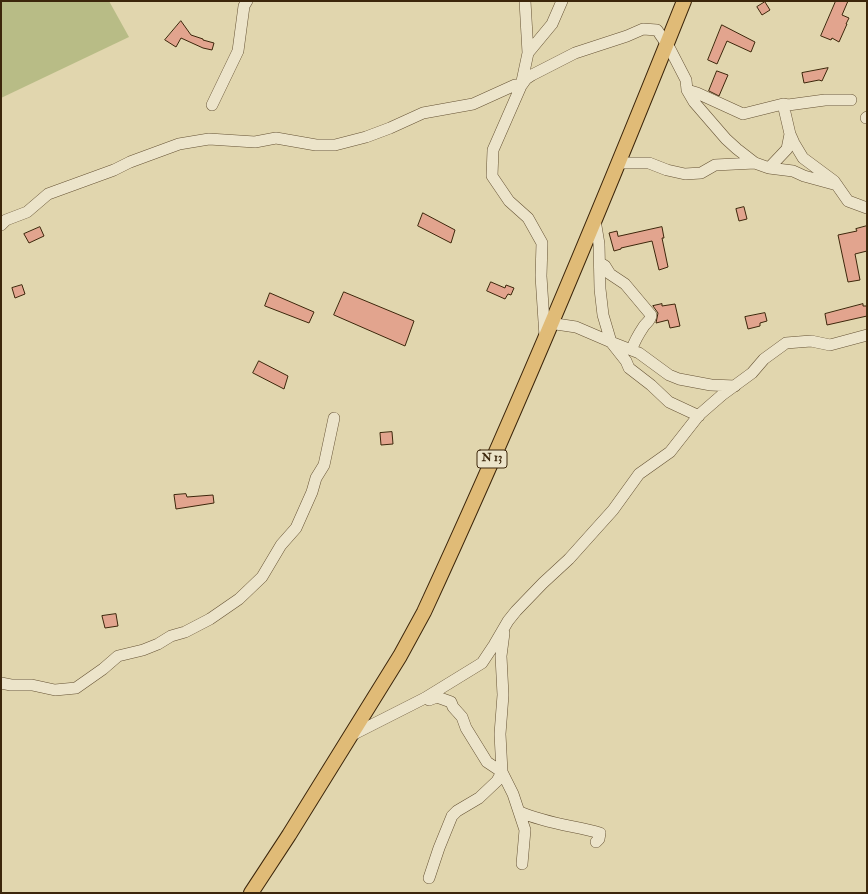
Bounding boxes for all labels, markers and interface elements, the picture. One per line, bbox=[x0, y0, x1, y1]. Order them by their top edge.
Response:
road number: N 13 bbox=[477, 450, 507, 468]

